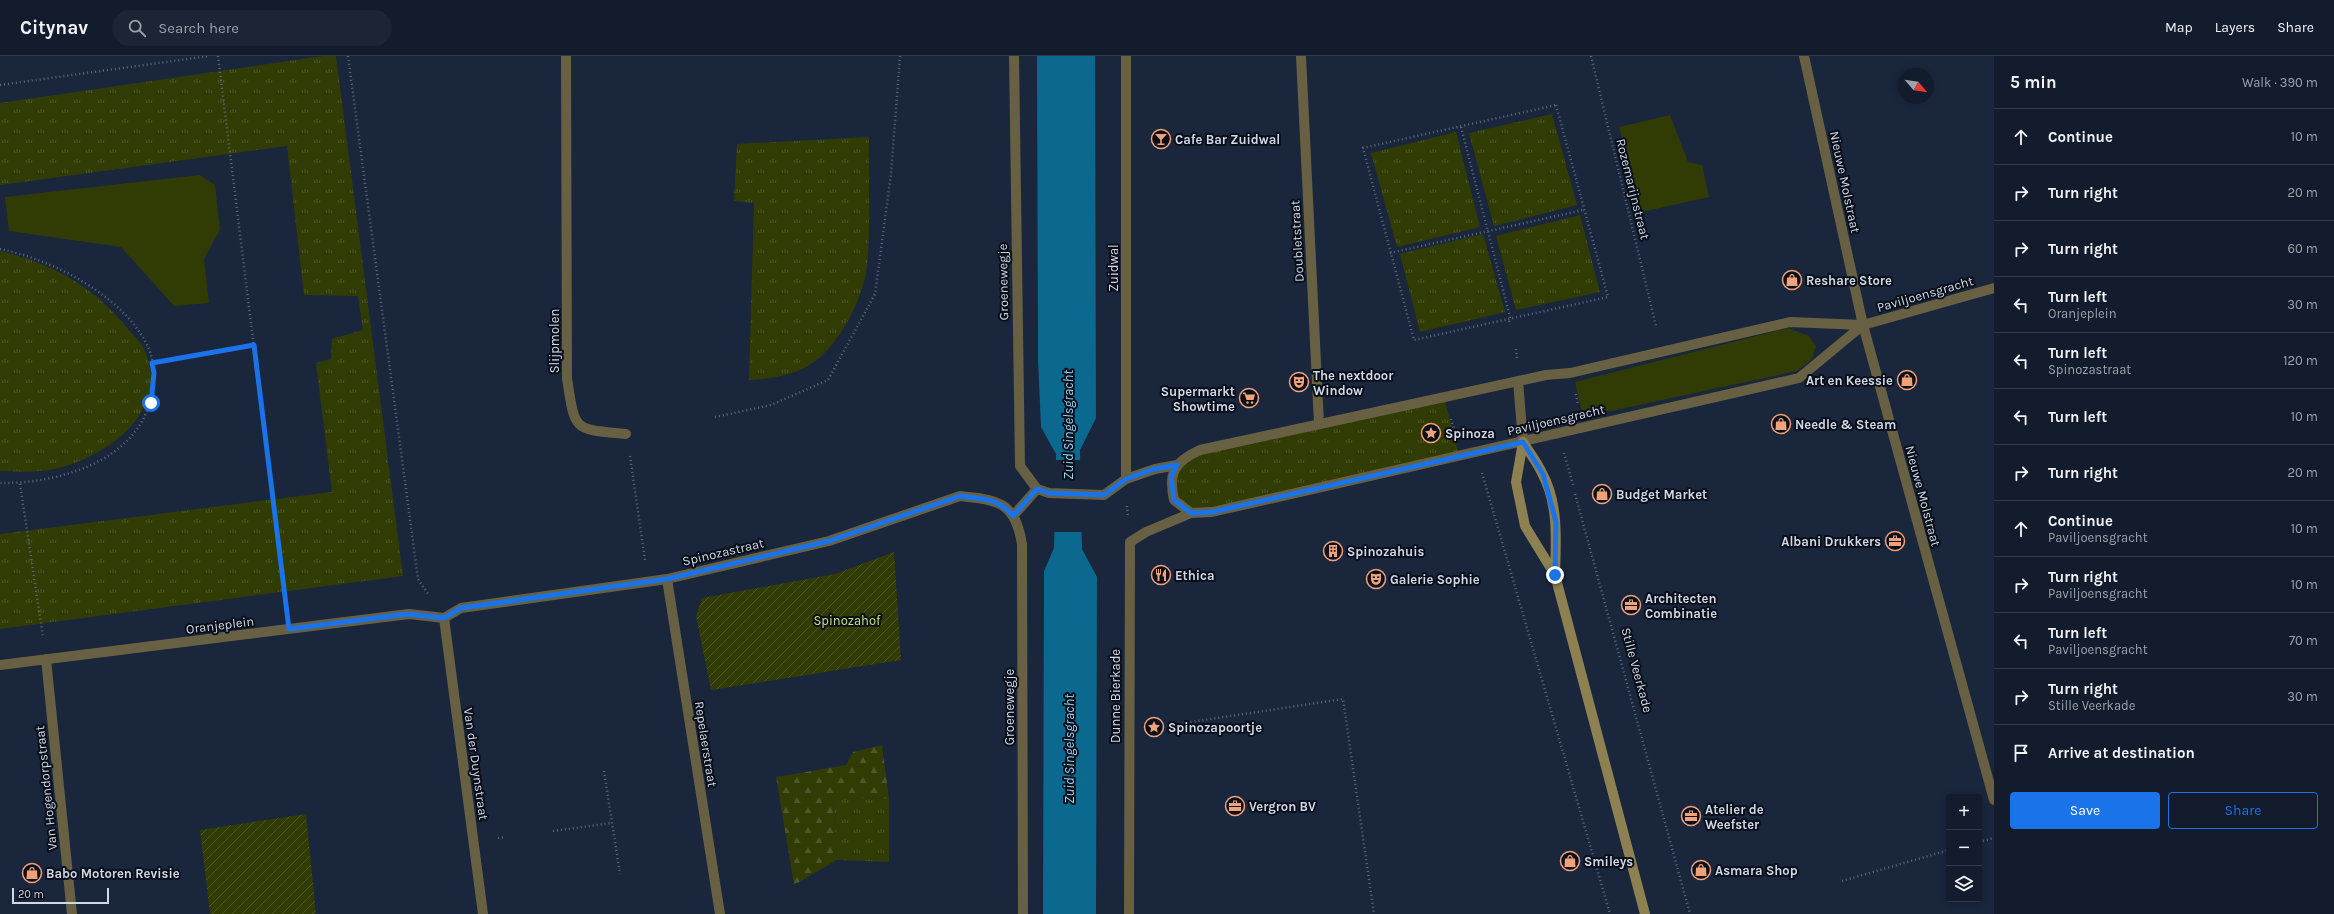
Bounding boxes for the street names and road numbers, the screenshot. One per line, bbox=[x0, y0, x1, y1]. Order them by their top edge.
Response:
street label: Nieuwe Molstraat bbox=[1827, 130, 1863, 234]
street label: Rozemarijnstraat bbox=[1613, 137, 1653, 241]
street label: Doubletstraat bbox=[1287, 200, 1307, 282]
street label: Groenewegje bbox=[995, 243, 1011, 320]
street label: Zuidwal bbox=[1106, 244, 1121, 292]
street label: Paviljoensgracht bbox=[1875, 273, 1975, 315]
street label: Slijpmolen bbox=[547, 309, 562, 373]
street label: Paviljoensgracht bbox=[1506, 401, 1606, 439]
street label: Nieuwe Molstraat bbox=[1902, 444, 1944, 548]
street label: Spinozastraat bbox=[681, 535, 765, 569]
street label: Oranjeplein bbox=[185, 613, 255, 637]
street label: Stille Veerkade bbox=[1618, 626, 1656, 714]
street label: Dunne Bierkade bbox=[1108, 649, 1123, 743]
street label: Groenewegje bbox=[1002, 668, 1017, 745]
street label: Repelaerstraat bbox=[692, 700, 720, 788]
street label: Van der Duynstraat bbox=[461, 707, 491, 821]
street label: Van Hogendorpstraat bbox=[32, 725, 60, 851]

